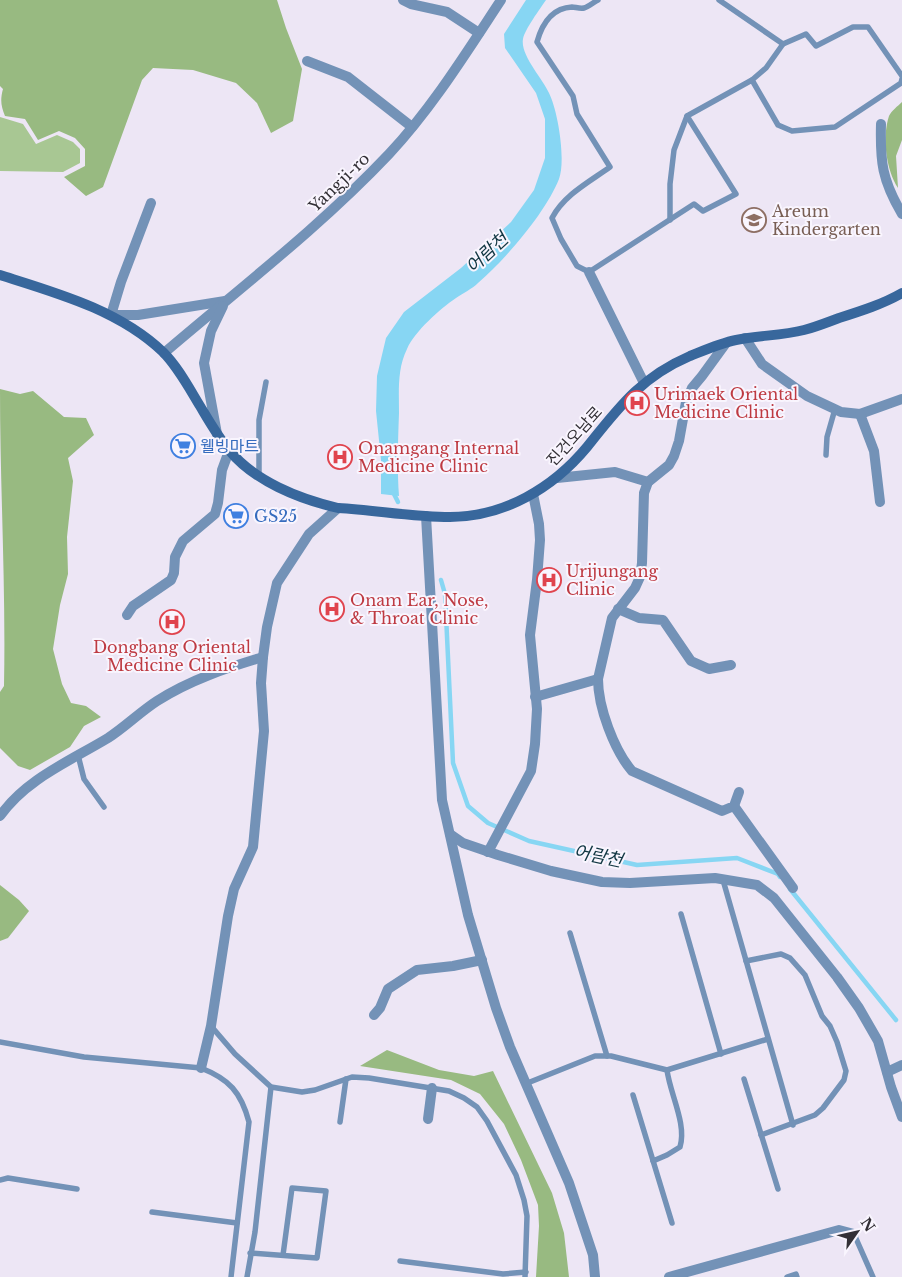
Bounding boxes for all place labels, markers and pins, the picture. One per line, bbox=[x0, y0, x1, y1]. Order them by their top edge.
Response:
place label: Areum Kindergarten bbox=[771, 201, 881, 239]
school or university icon: Areum Kindergarten bbox=[741, 207, 767, 233]
place label: Urimaek Oriental Medicine Clinic bbox=[654, 384, 798, 422]
hospital icon: Urimaek Oriental Medicine Clinic bbox=[624, 390, 650, 416]
supermarket icon: 웰빙마트 bbox=[170, 433, 196, 459]
place label: 웰빙마트 bbox=[200, 436, 259, 456]
place label: Onamgang Internal Medicine Clinic bbox=[358, 438, 519, 476]
hospital icon: Onamgang Internal Medicine Clinic bbox=[327, 444, 353, 470]
supermarket icon: GS25 bbox=[223, 503, 249, 529]
place label: GS25 bbox=[254, 506, 297, 526]
place label: Urijungang Clinic bbox=[566, 561, 658, 599]
hospital icon: Urijungang Clinic bbox=[536, 567, 562, 593]
place label: Onam Ear, Nose, & Throat Clinic bbox=[350, 590, 488, 628]
hospital icon: Onam Ear, Nose, & Throat Clinic bbox=[319, 596, 345, 622]
hospital icon: Dongbang Oriental Medicine Clinic bbox=[159, 609, 185, 635]
place label: Dongbang Oriental Medicine Clinic bbox=[93, 637, 251, 675]

